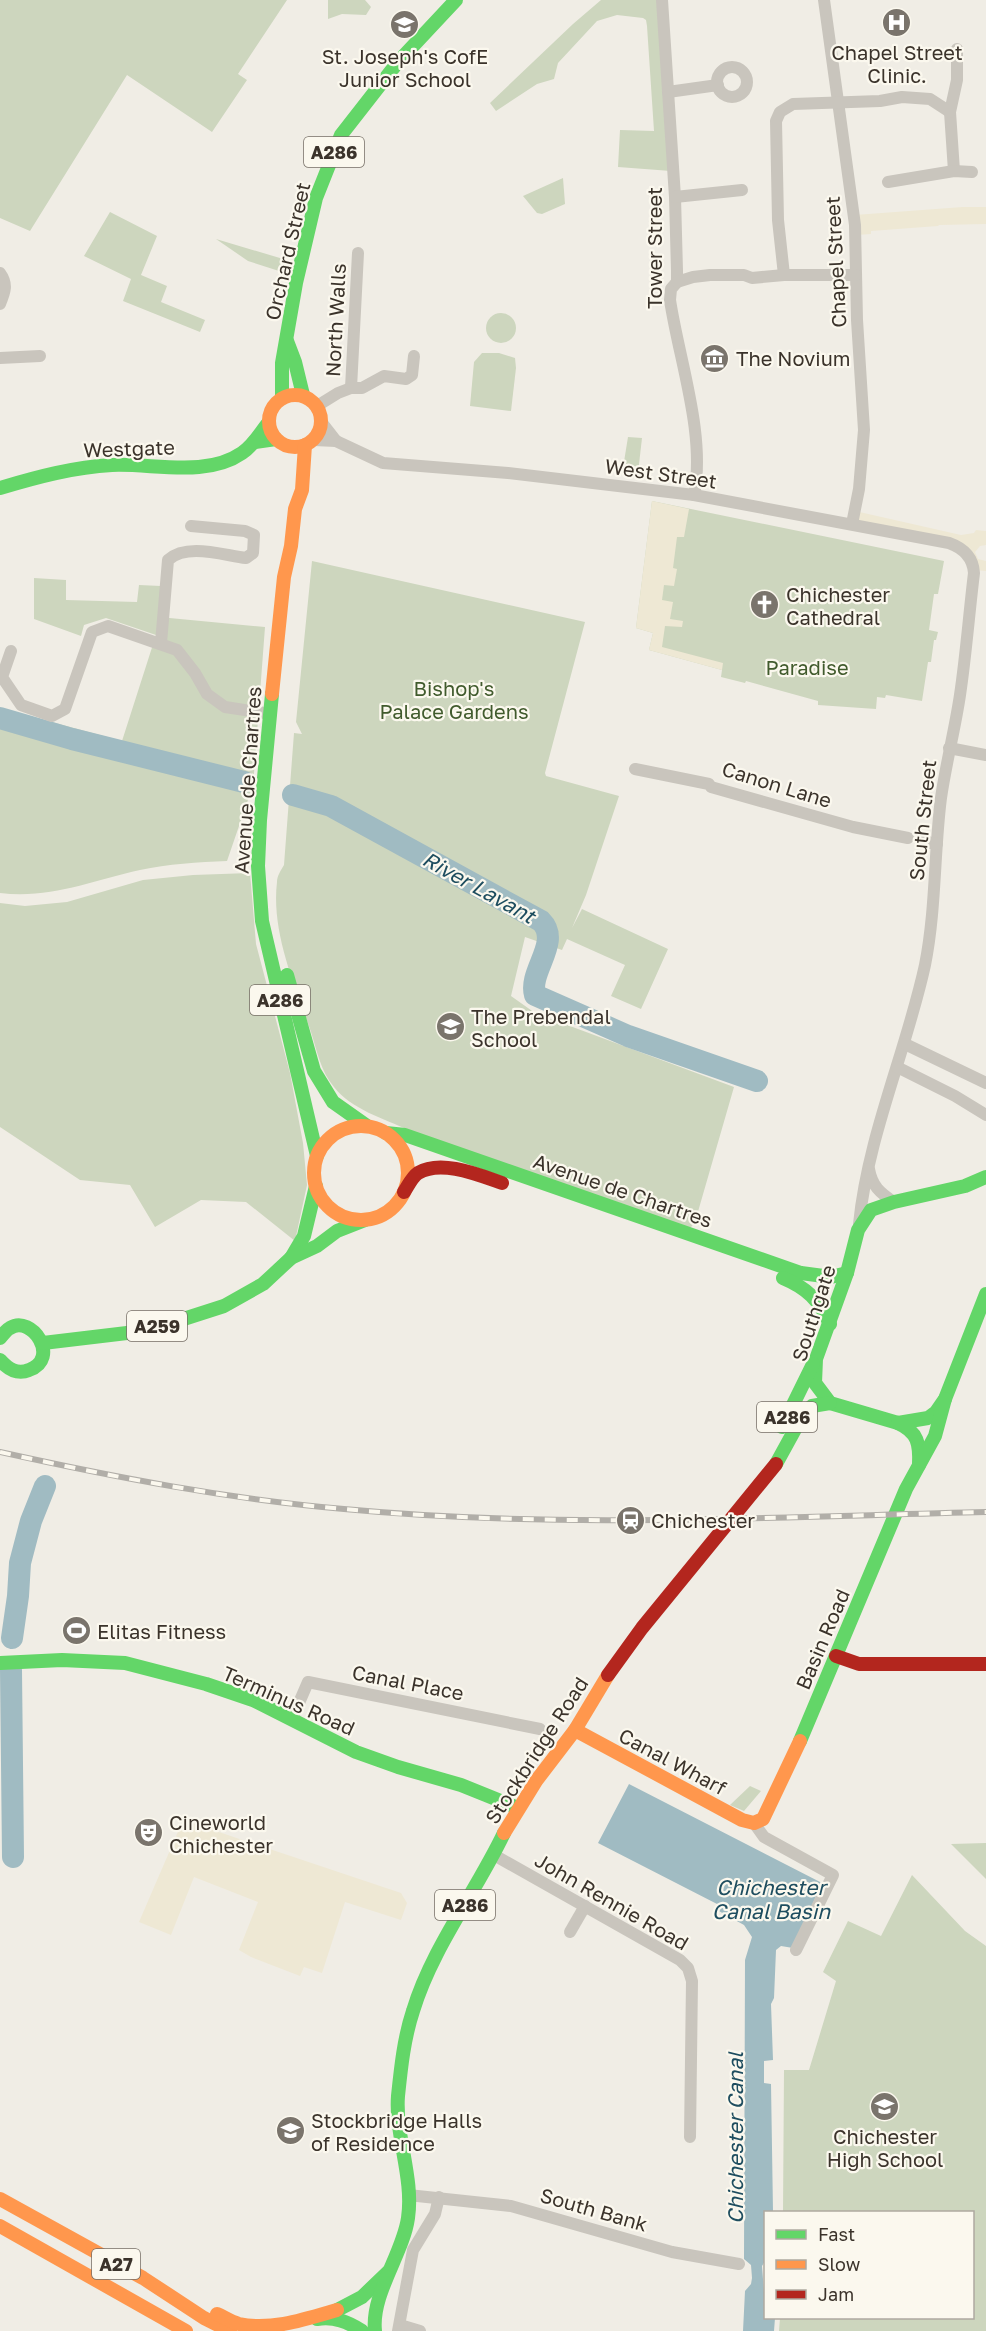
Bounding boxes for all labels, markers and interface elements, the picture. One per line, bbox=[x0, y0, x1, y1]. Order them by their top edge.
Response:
hospital icon: Chapel Street Clinic. bbox=[881, 6, 913, 38]
school or university icon: St. Joseph's CofE Junior School bbox=[389, 9, 421, 41]
place label: Chapel Street Clinic. bbox=[831, 40, 963, 87]
place label: St. Joseph's CofE Junior School bbox=[322, 44, 488, 91]
road number: A286 bbox=[304, 137, 364, 167]
street label: Orchard Street bbox=[259, 180, 315, 322]
street label: Tower Street bbox=[642, 187, 666, 309]
street label: Chapel Street bbox=[820, 196, 850, 328]
street label: North Walls bbox=[320, 263, 350, 377]
museum icon: The Novium bbox=[699, 342, 731, 374]
place label: The Novium bbox=[736, 346, 850, 370]
street label: Westgate bbox=[83, 434, 175, 462]
street label: West Street bbox=[603, 453, 719, 493]
place label: Chichester Cathedral bbox=[786, 582, 890, 629]
church icon: Chichester Cathedral bbox=[749, 589, 781, 621]
park label: Paradise bbox=[766, 655, 848, 679]
park label: Bishop's Palace Gardens bbox=[379, 676, 529, 723]
street label: Avenue de Chartres bbox=[228, 686, 266, 874]
street label: Canon Lane bbox=[719, 756, 835, 812]
street label: South Street bbox=[904, 758, 940, 882]
water label: River Lavant bbox=[418, 845, 542, 930]
road number: A286 bbox=[250, 985, 310, 1015]
place label: The Prebendal School bbox=[471, 1004, 611, 1051]
school or university icon: The Prebendal School bbox=[434, 1011, 466, 1043]
street label: Avenue de Chartres bbox=[530, 1148, 716, 1232]
street label: Southgate bbox=[786, 1262, 840, 1364]
road number: A259 bbox=[127, 1311, 187, 1341]
road number: A286 bbox=[757, 1402, 817, 1432]
station icon: Chichester bbox=[614, 1504, 646, 1536]
place label: Chichester bbox=[651, 1508, 755, 1532]
street label: Basin Road bbox=[790, 1585, 854, 1693]
sports icon: Elitas Fitness bbox=[60, 1615, 92, 1647]
place label: Elitas Fitness bbox=[97, 1619, 226, 1643]
street label: Canal Place bbox=[350, 1659, 466, 1705]
street label: Terminus Road bbox=[219, 1660, 359, 1740]
street label: Stockbridge Road bbox=[480, 1672, 592, 1828]
street label: Canal Wharf bbox=[615, 1723, 731, 1799]
place label: Cineworld Chichester bbox=[169, 1810, 273, 1857]
theatre icon: Cineworld Chichester bbox=[132, 1817, 164, 1849]
street label: John Rennie Road bbox=[531, 1847, 693, 1955]
water label: Chichester Canal Basin bbox=[712, 1874, 831, 1924]
road number: A286 bbox=[435, 1890, 495, 1920]
water label: Chichester Canal bbox=[722, 2051, 748, 2224]
school or university icon: Chichester High School bbox=[869, 2090, 901, 2122]
place label: Stockbridge Halls of Residence bbox=[311, 2108, 482, 2155]
school or university icon: Stockbridge Halls of Residence bbox=[274, 2115, 306, 2147]
place label: Chichester High School bbox=[827, 2124, 943, 2171]
street label: South Bank bbox=[538, 2182, 650, 2236]
legend bbox=[764, 2211, 974, 2319]
text: Fast bbox=[818, 2223, 855, 2245]
road number: A27 bbox=[92, 2249, 140, 2279]
text: Slow bbox=[818, 2253, 861, 2275]
text: Jam bbox=[818, 2283, 854, 2305]

